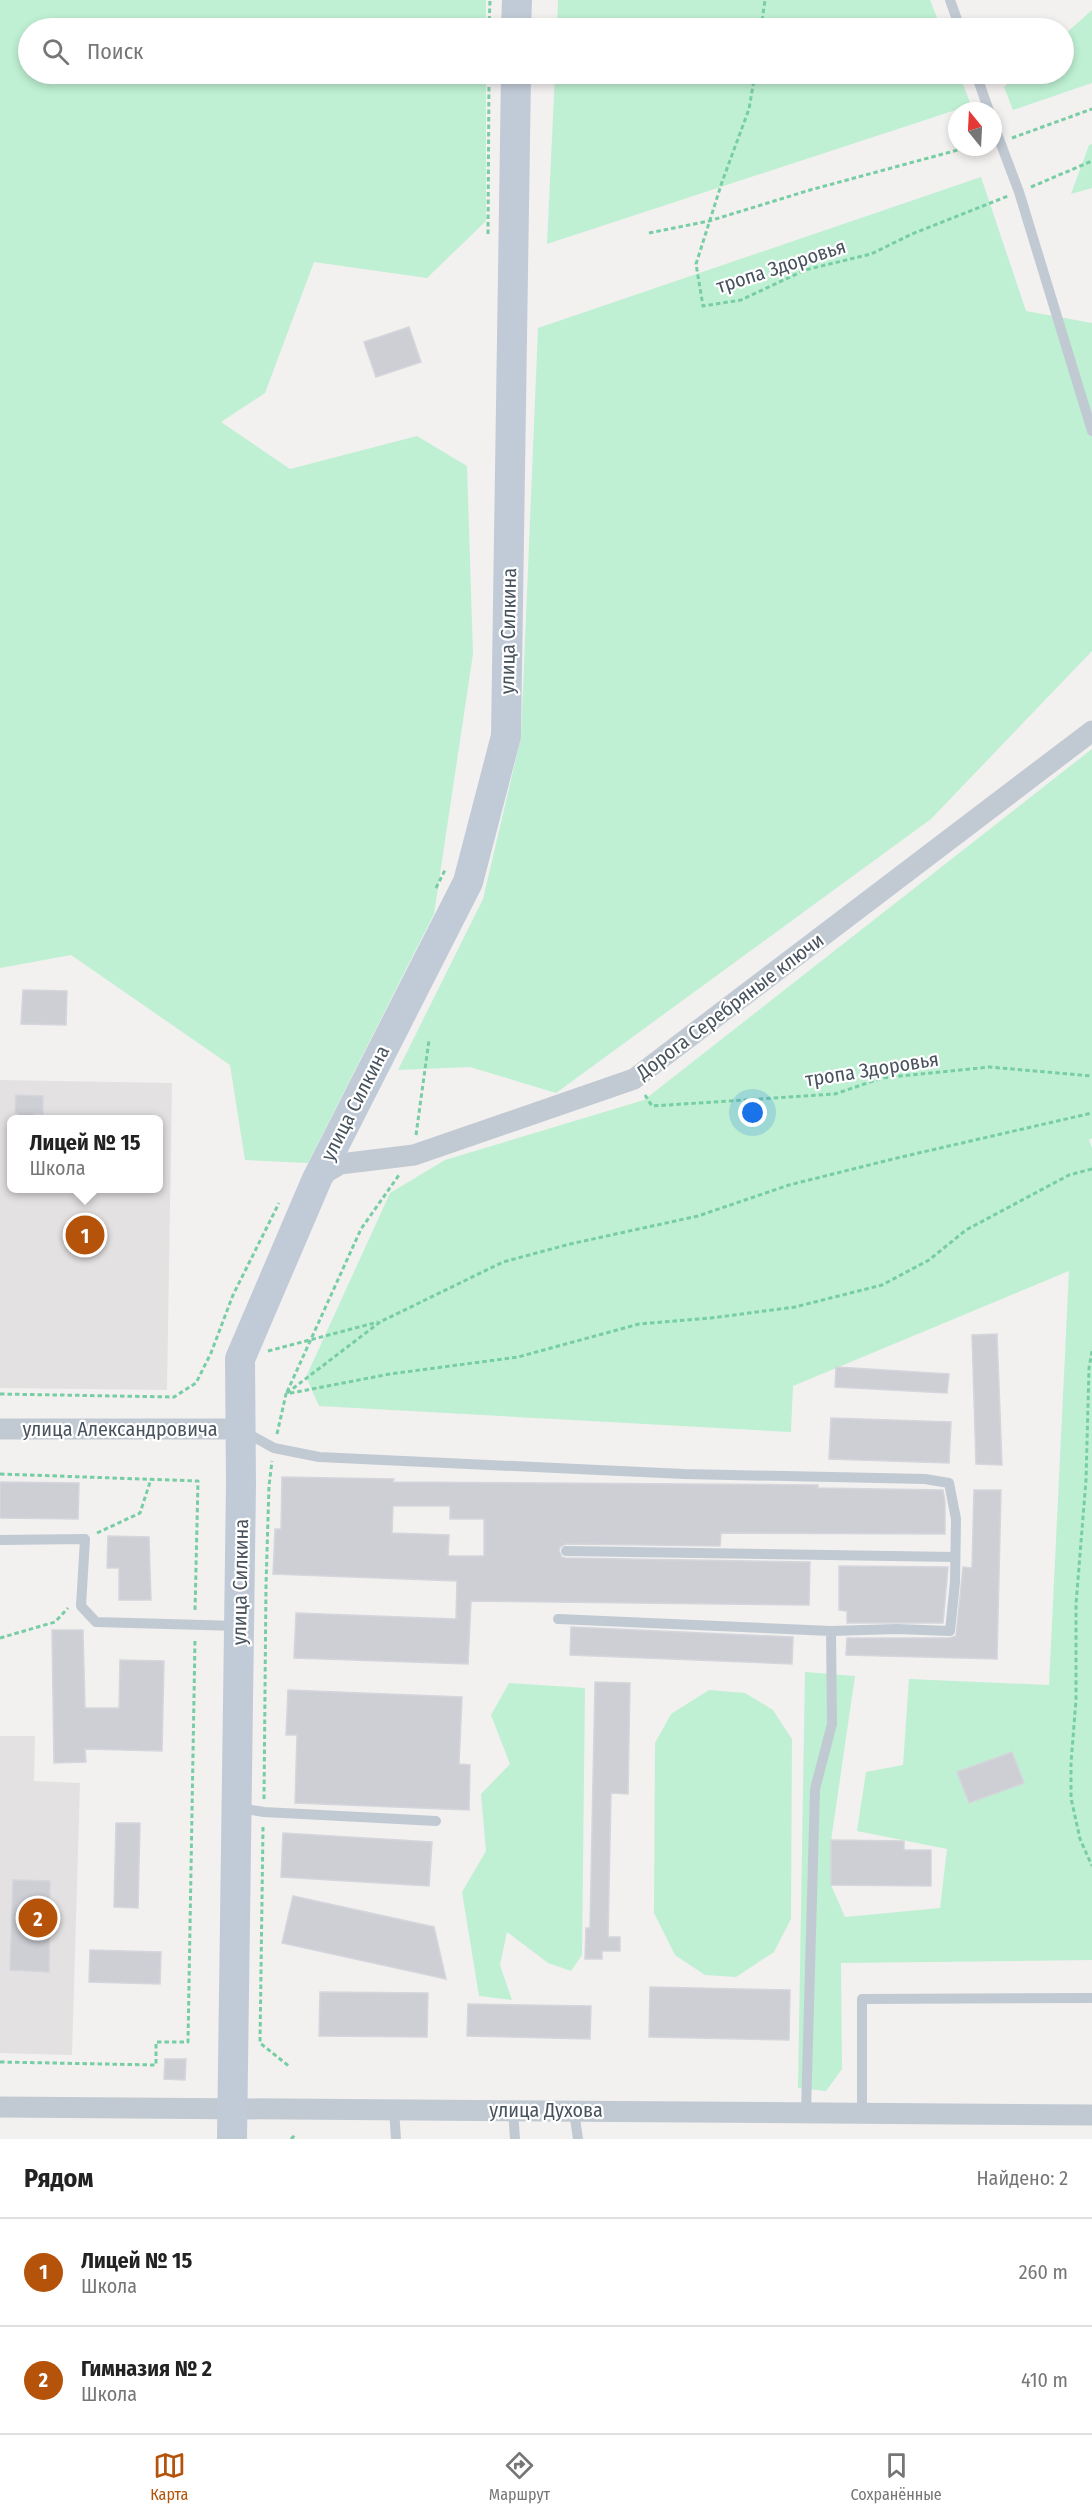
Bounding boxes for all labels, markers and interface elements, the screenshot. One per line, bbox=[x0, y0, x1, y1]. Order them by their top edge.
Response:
search box bbox=[18, 18, 1074, 84]
icon: search bbox=[39, 35, 72, 68]
text: Поиск bbox=[87, 38, 143, 65]
north arrow bbox=[948, 102, 1002, 156]
street label: тропа Здоровья bbox=[713, 234, 849, 298]
street label: улица Силкина bbox=[495, 568, 521, 694]
street label: Дорога Серебряные ключи bbox=[631, 928, 828, 1085]
street label: улица Силкина bbox=[316, 1041, 394, 1165]
street label: тропа Здоровья bbox=[804, 1047, 940, 1091]
your location bbox=[738, 1098, 767, 1127]
popup bbox=[7, 1115, 163, 1193]
text: Лицей № 15 bbox=[29, 1129, 141, 1156]
text: Школа bbox=[29, 1156, 85, 1180]
pin: 1 bbox=[66, 1212, 104, 1258]
street label: улица Александровича bbox=[22, 1417, 218, 1441]
street label: улица Силкина bbox=[227, 1519, 253, 1645]
pin: 2 bbox=[18, 1896, 57, 1940]
street label: улица Духова bbox=[489, 2098, 603, 2122]
text: Рядом bbox=[24, 2163, 93, 2194]
text: Найдено: 2 bbox=[976, 2166, 1068, 2190]
text: Лицей № 15 bbox=[81, 2247, 192, 2274]
text: 1 bbox=[39, 2260, 48, 2284]
text: 260 m bbox=[1019, 2260, 1068, 2284]
text: Школа bbox=[81, 2274, 137, 2298]
text: Гимназия № 2 bbox=[81, 2355, 212, 2382]
text: 2 bbox=[39, 2368, 48, 2392]
text: 410 m bbox=[1021, 2368, 1068, 2392]
text: Школа bbox=[81, 2382, 137, 2406]
tab: Карта bbox=[150, 2449, 188, 2504]
tab: Маршрут bbox=[489, 2449, 550, 2504]
tab: Сохранённые bbox=[850, 2449, 942, 2504]

